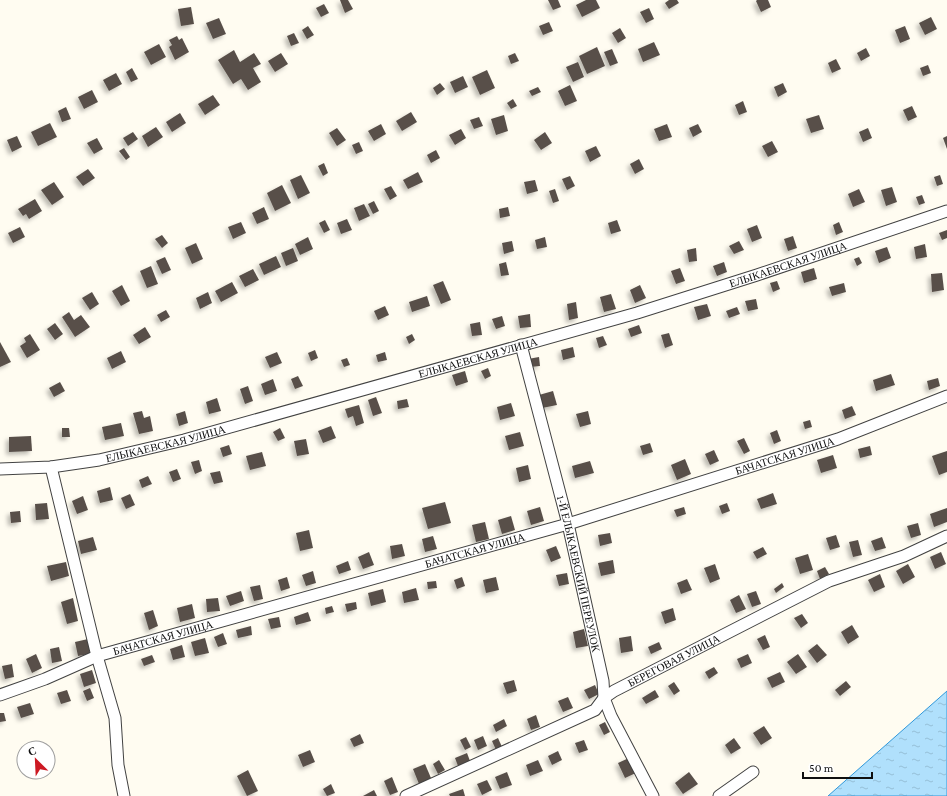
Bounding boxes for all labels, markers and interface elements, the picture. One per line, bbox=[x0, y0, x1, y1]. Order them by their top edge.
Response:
street label: ЕЛЫКАЕВСКАЯ УЛИЦА bbox=[728, 239, 848, 289]
street label: ЕЛЫКАЕВСКАЯ УЛИЦА bbox=[417, 335, 539, 380]
street label: ЕЛЫКАЕВСКАЯ УЛИЦА bbox=[104, 423, 227, 464]
street label: БАЧАТСКАЯ УЛИЦА bbox=[734, 435, 836, 477]
street label: 1-Й ЕЛЫКАЕВСКИЙ ПЕРЕУЛОК bbox=[555, 494, 603, 654]
street label: БАЧАТСКАЯ УЛИЦА bbox=[423, 530, 526, 570]
street label: БАЧАТСКАЯ УЛИЦА bbox=[112, 618, 214, 657]
street label: БЕРЕГОВАЯ УЛИЦА bbox=[626, 632, 722, 689]
north arrow bbox=[16, 740, 56, 780]
text: С bbox=[26, 744, 38, 758]
scale bar bbox=[803, 754, 872, 780]
text: 50 m bbox=[809, 761, 834, 775]

